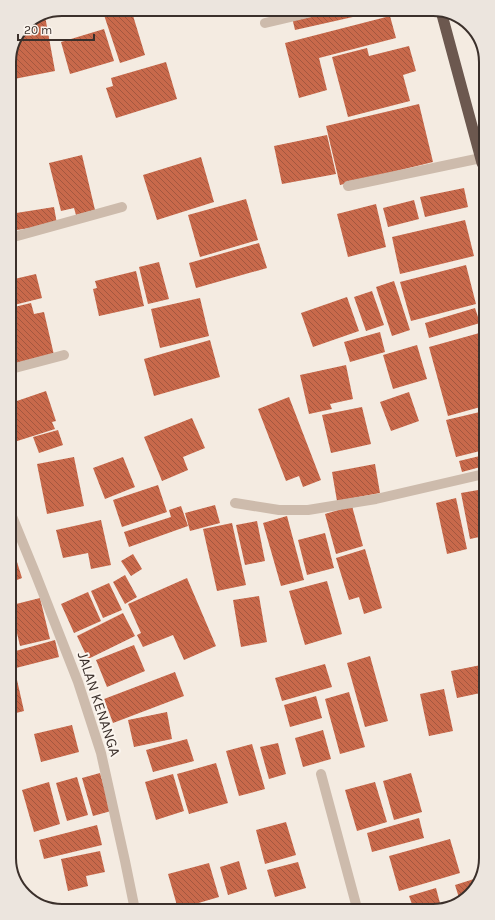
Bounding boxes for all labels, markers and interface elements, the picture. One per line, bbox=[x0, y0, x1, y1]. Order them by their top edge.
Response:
scale bar bbox=[18, 16, 94, 42]
text: 20 m bbox=[24, 23, 52, 37]
street label: JALAN KENANGA bbox=[74, 649, 125, 759]

